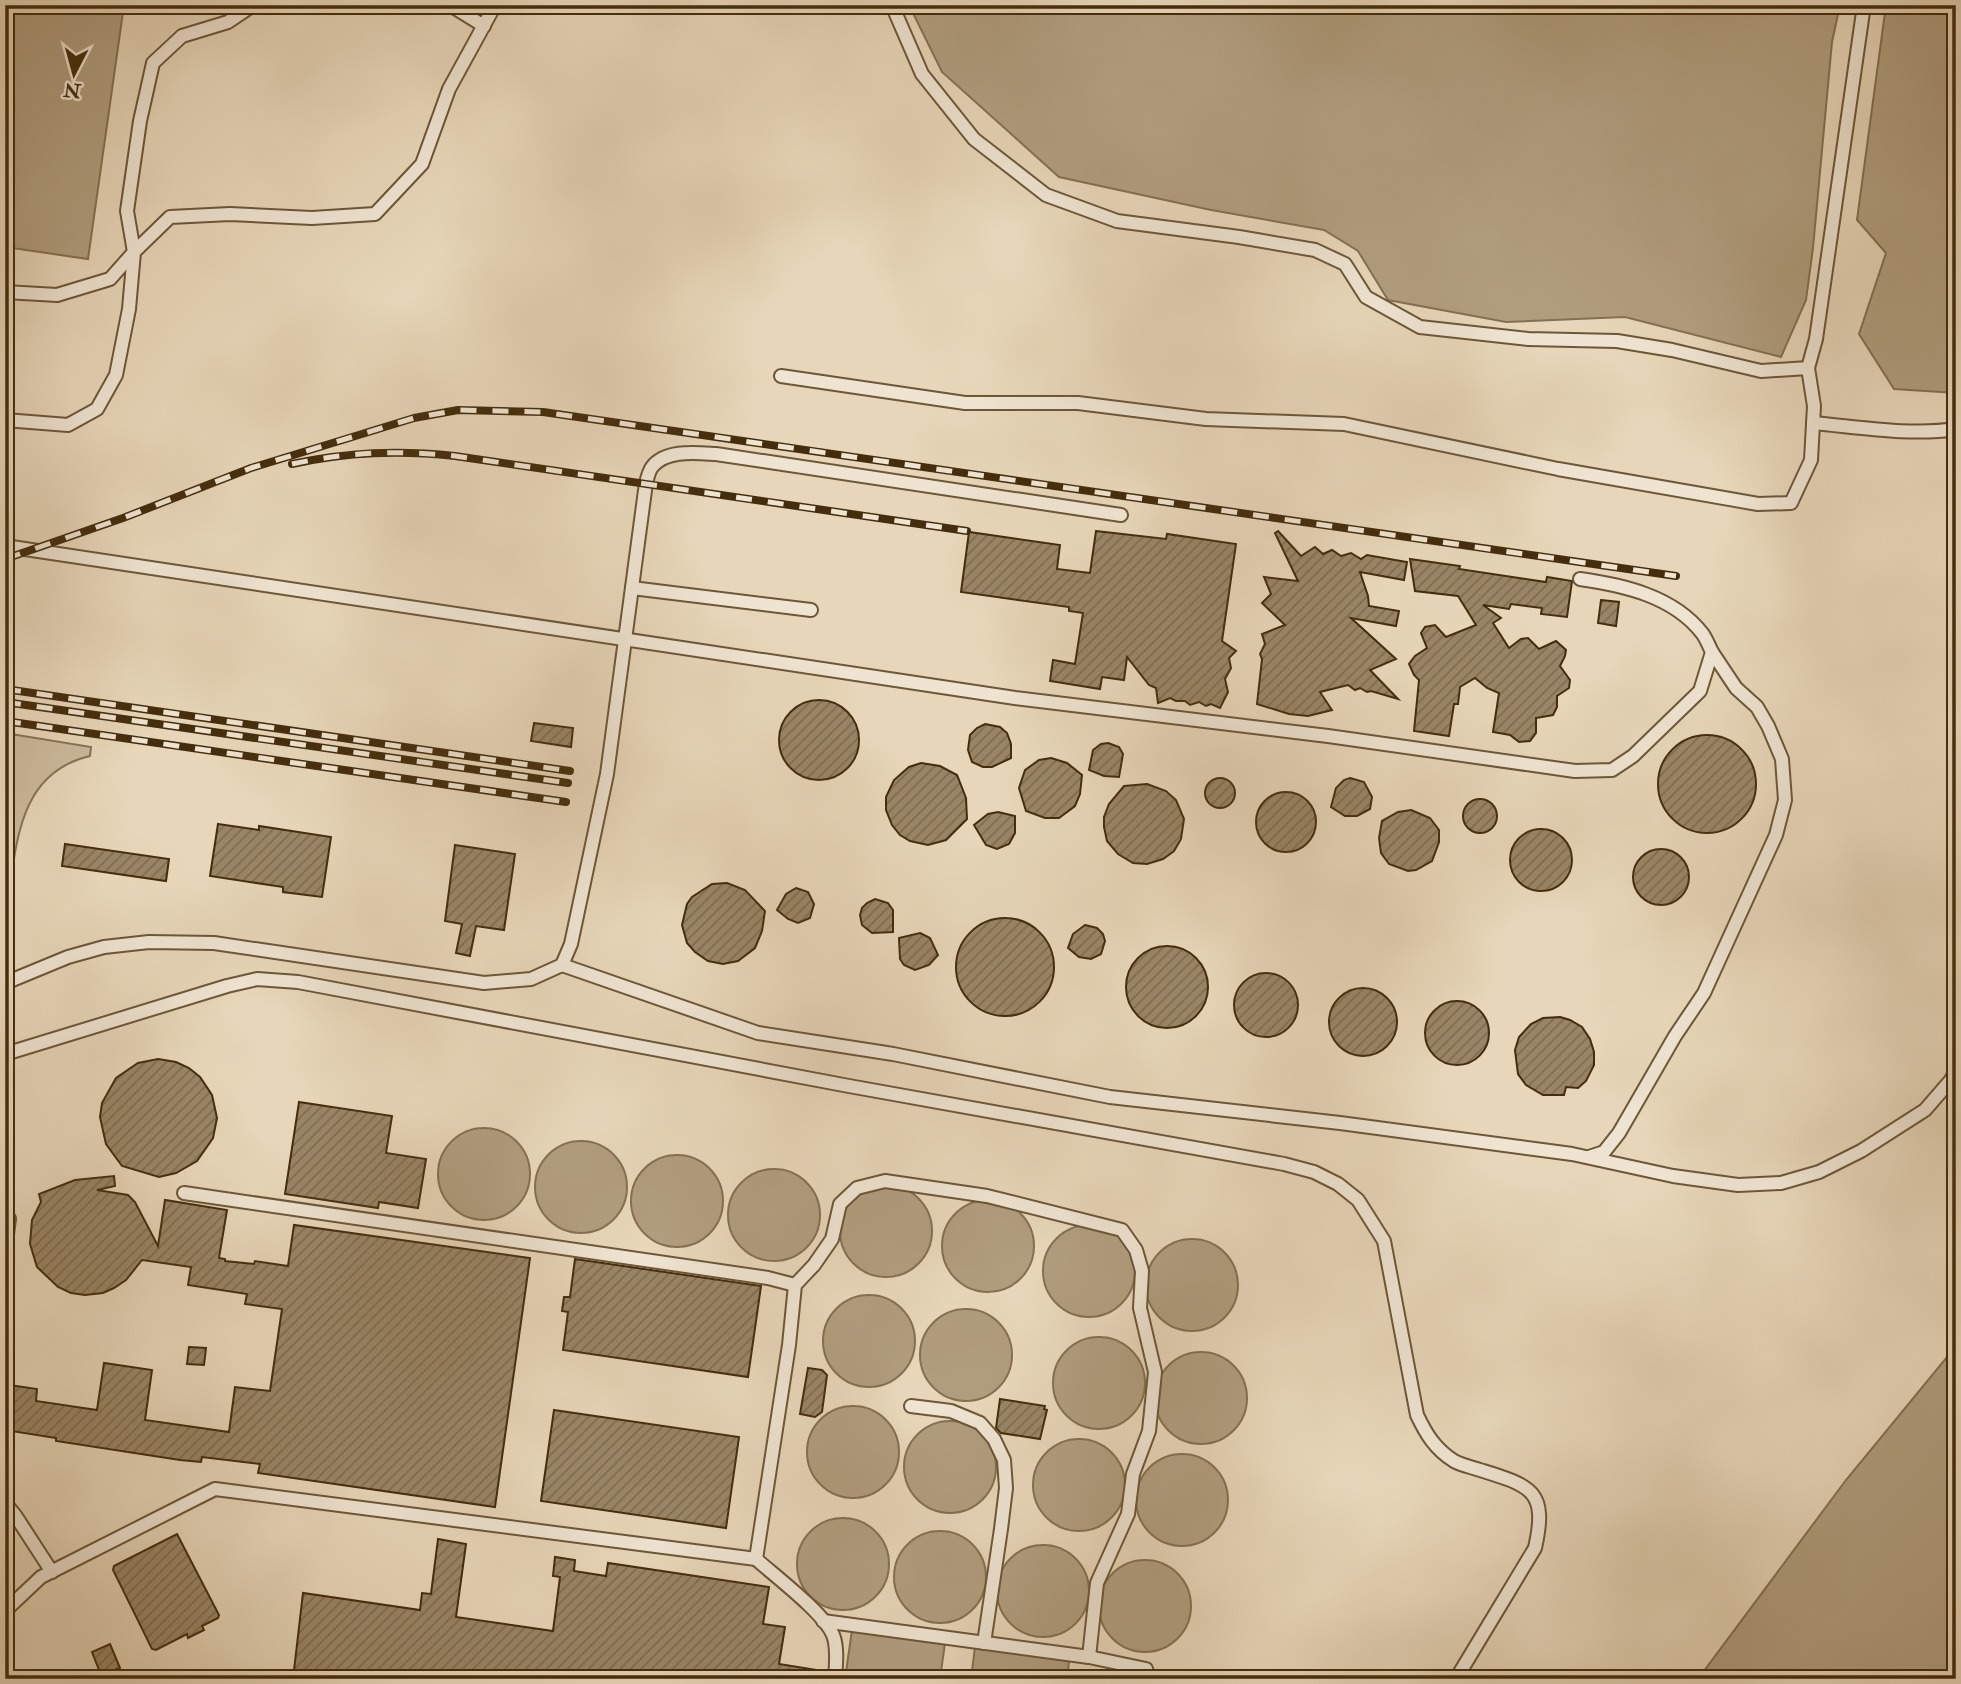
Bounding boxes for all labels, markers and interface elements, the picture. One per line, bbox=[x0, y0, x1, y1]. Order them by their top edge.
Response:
north arrow bbox=[38, 38, 108, 108]
text: N bbox=[62, 77, 83, 103]

